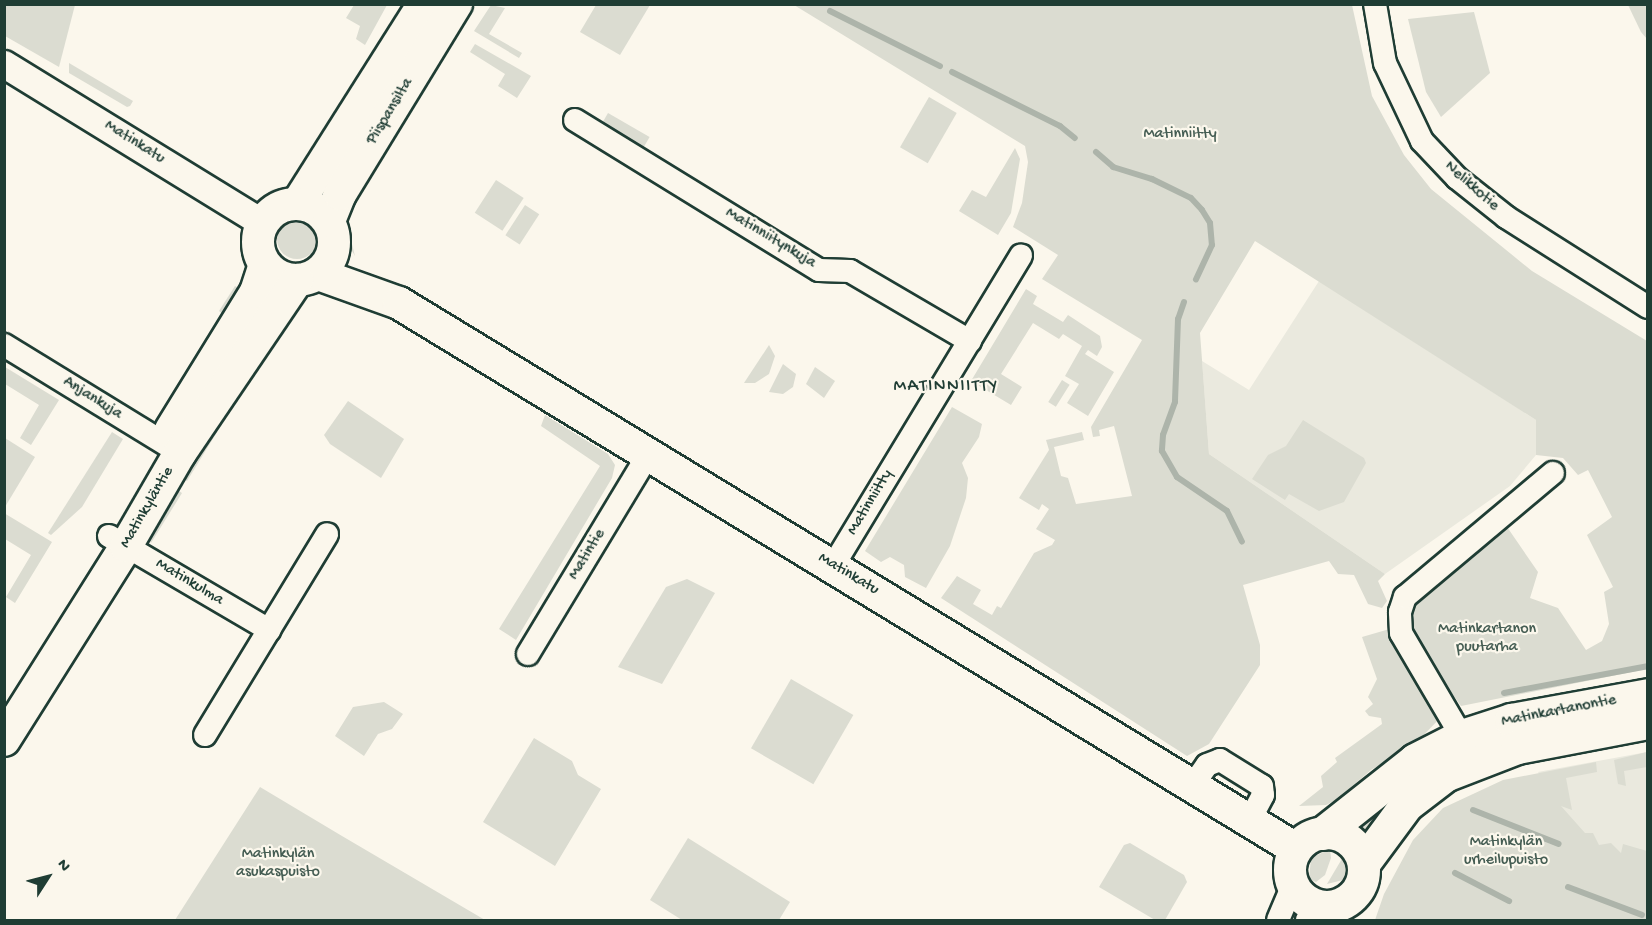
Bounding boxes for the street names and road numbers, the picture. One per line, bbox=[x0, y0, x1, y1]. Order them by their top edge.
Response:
street label: Piispansilta bbox=[364, 75, 418, 149]
street label: Matinkatu bbox=[100, 117, 168, 169]
street label: Nelikkotie bbox=[1440, 158, 1502, 216]
street label: Matinniitynkuja bbox=[721, 204, 819, 274]
street label: Anjankuja bbox=[59, 373, 125, 425]
street label: Matinkyläntie bbox=[117, 464, 179, 552]
street label: Matinniitty bbox=[844, 467, 898, 539]
street label: Matintie bbox=[565, 526, 611, 584]
street label: Matinkatu bbox=[814, 549, 882, 601]
street label: Matinkulma bbox=[151, 555, 227, 611]
street label: Matinkartanontie bbox=[1500, 691, 1618, 733]

